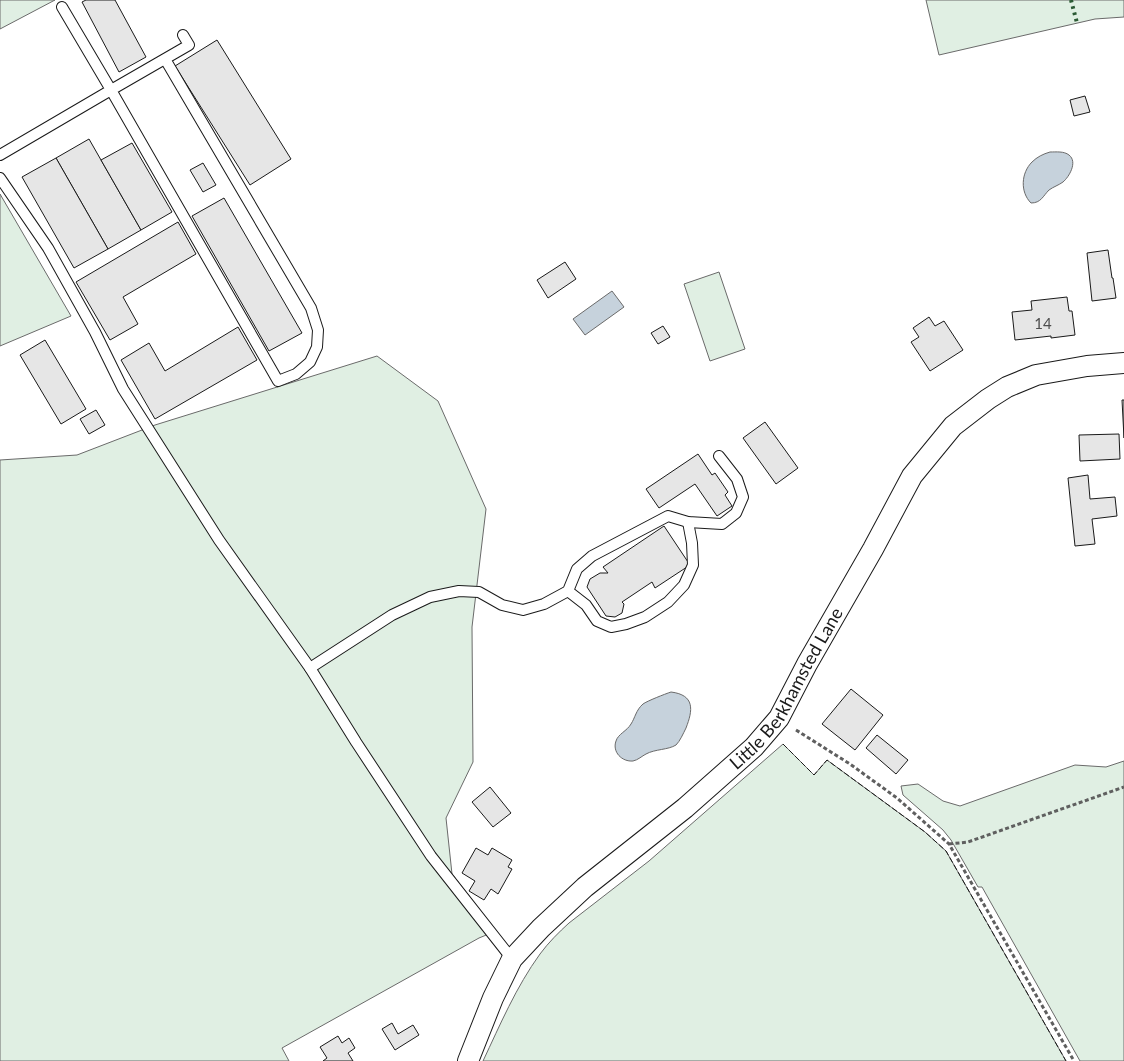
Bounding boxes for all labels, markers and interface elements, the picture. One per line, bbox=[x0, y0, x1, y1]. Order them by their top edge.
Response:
house number: 14 bbox=[1034, 314, 1052, 332]
street label: Little Berkhamsted Lane bbox=[724, 603, 847, 774]

